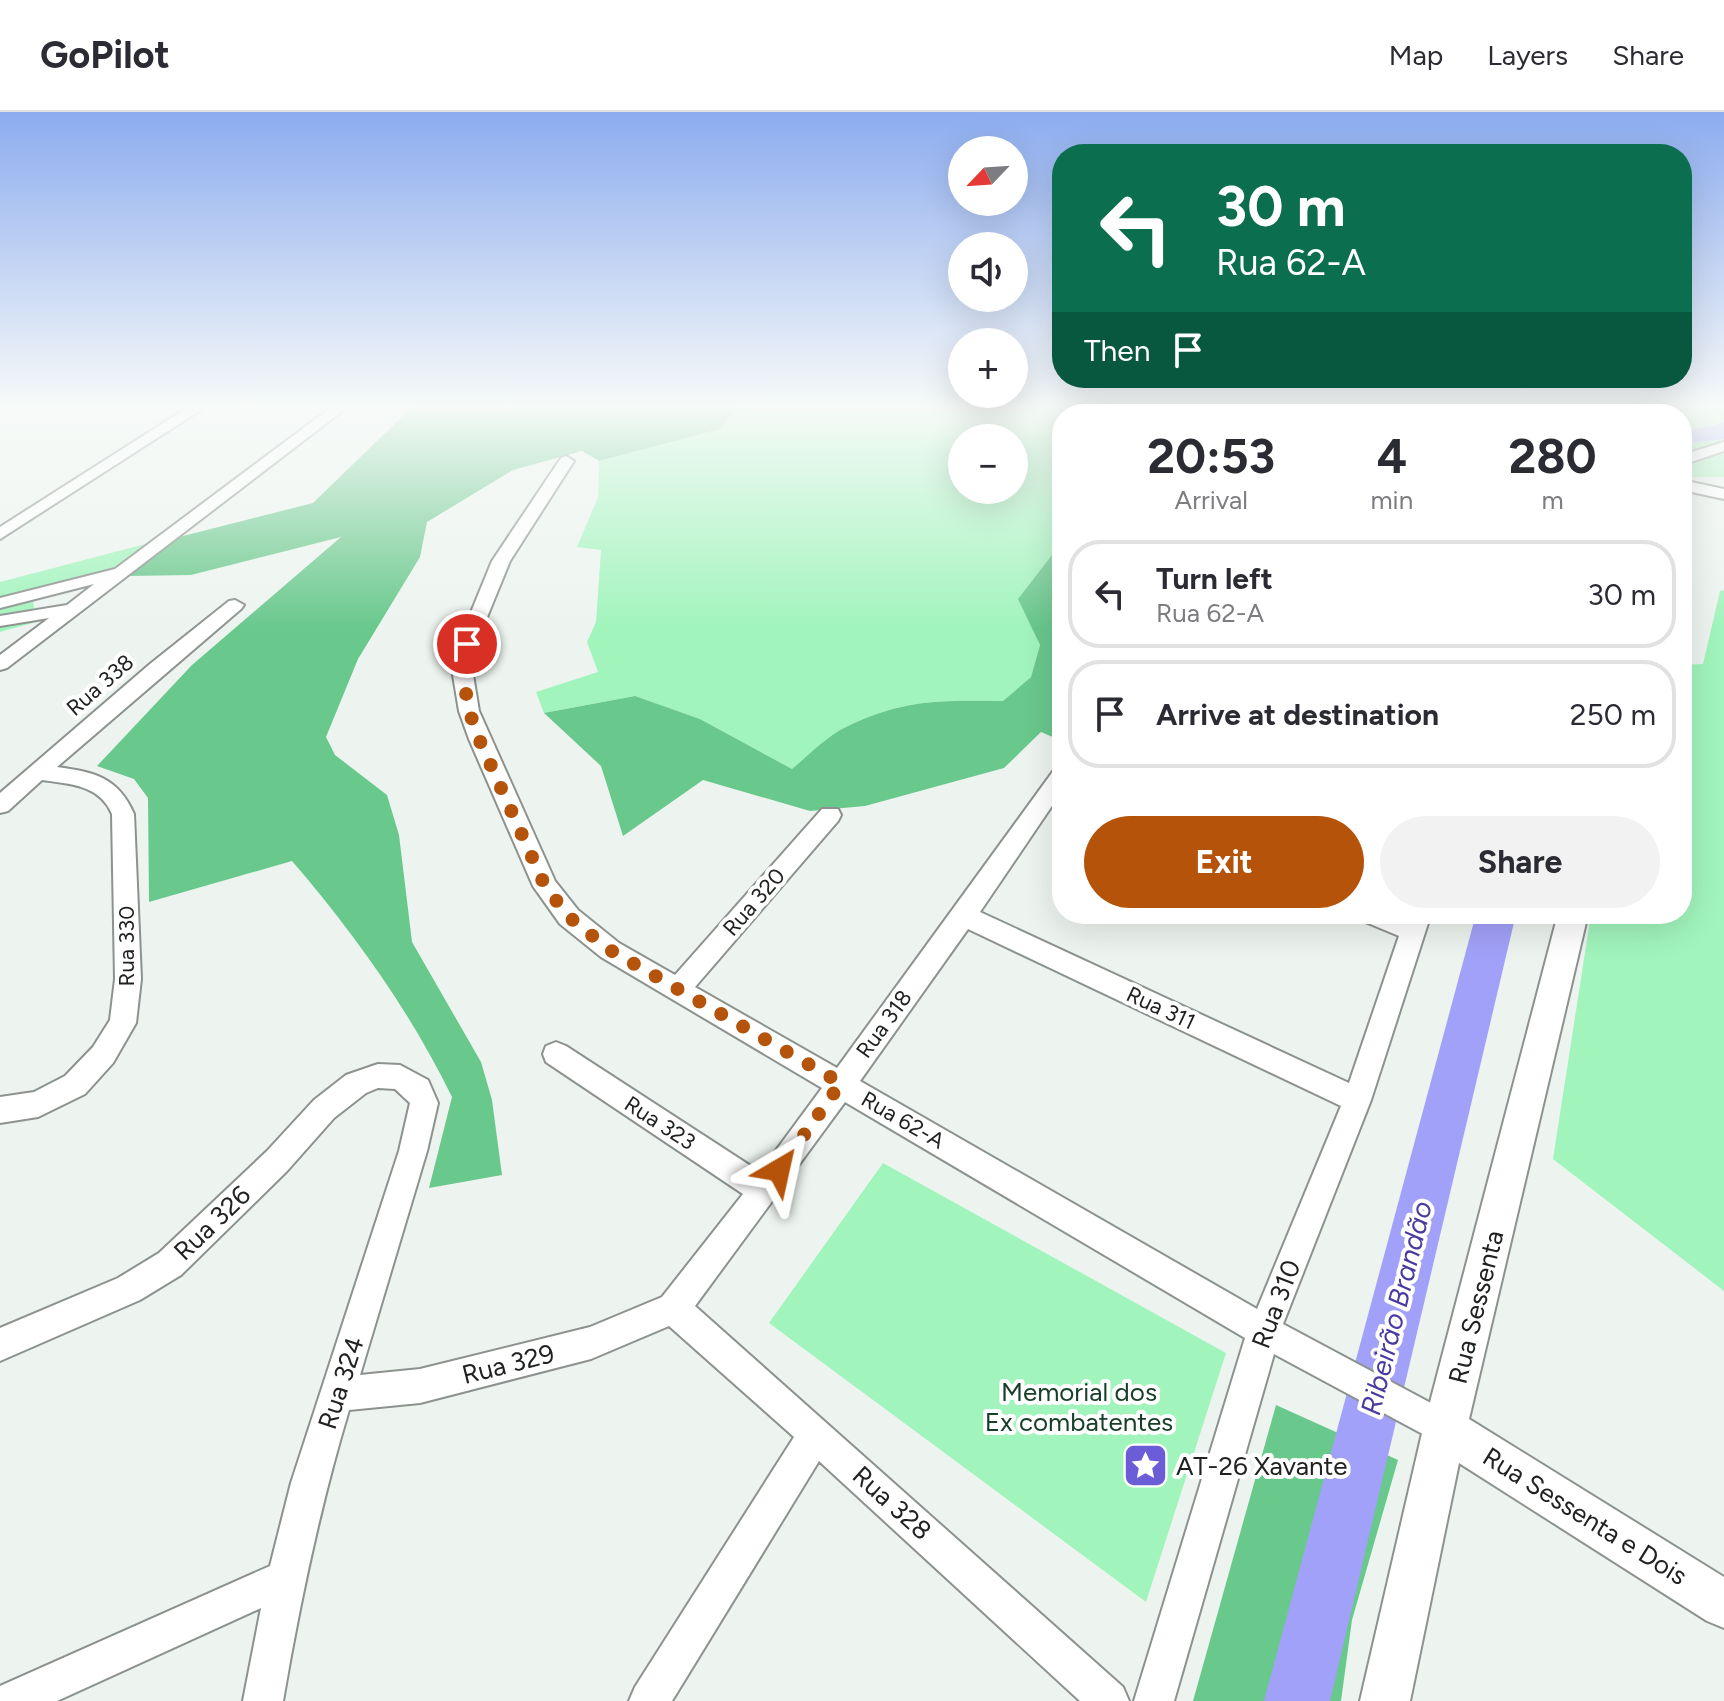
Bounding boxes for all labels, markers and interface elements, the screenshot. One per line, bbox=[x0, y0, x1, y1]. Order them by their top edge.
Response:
text: GoPilot bbox=[40, 32, 170, 78]
text: Map bbox=[1389, 38, 1443, 72]
text: Layers bbox=[1487, 38, 1568, 72]
text: Share bbox=[1612, 38, 1684, 72]
north arrow bbox=[948, 136, 1028, 216]
map controls bbox=[948, 136, 1028, 504]
text: 30 m bbox=[1216, 173, 1346, 240]
icon: left bbox=[1084, 176, 1188, 280]
button: sound bbox=[948, 232, 1028, 312]
text: Rua 62-A bbox=[1216, 241, 1366, 284]
button: + bbox=[948, 328, 1028, 408]
icon: arrive bbox=[1166, 328, 1210, 372]
text: Then bbox=[1084, 332, 1150, 369]
button: − bbox=[948, 424, 1028, 504]
text: 20:53 bbox=[1147, 427, 1275, 485]
text: 4 bbox=[1377, 427, 1407, 485]
text: 280 bbox=[1508, 427, 1597, 485]
text: Arrival bbox=[1175, 484, 1248, 516]
text: min bbox=[1370, 484, 1413, 516]
text: m bbox=[1542, 484, 1564, 516]
text: Turn left bbox=[1156, 560, 1273, 597]
icon: left bbox=[1088, 572, 1132, 616]
text: 30 m bbox=[1588, 576, 1656, 613]
text: Rua 62-A bbox=[1156, 597, 1264, 629]
pin bbox=[433, 610, 501, 678]
icon: arrive bbox=[445, 622, 489, 666]
street label: Rua 338 bbox=[61, 649, 139, 721]
icon: arrive bbox=[1088, 692, 1132, 736]
text: Arrive at destination bbox=[1156, 696, 1439, 733]
text: 250 m bbox=[1570, 696, 1656, 733]
button: Exit bbox=[1084, 816, 1364, 908]
button: Share bbox=[1380, 816, 1660, 908]
street label: Rua 320 bbox=[717, 863, 791, 941]
street label: Rua 330 bbox=[113, 906, 140, 986]
street label: Rua 311 bbox=[1122, 980, 1200, 1036]
street label: Rua 318 bbox=[850, 985, 918, 1063]
street label: Rua 62-A bbox=[857, 1085, 949, 1155]
street label: Rua 323 bbox=[620, 1090, 700, 1156]
position arrow bbox=[737, 1128, 821, 1212]
street label: Rua 326 bbox=[167, 1179, 257, 1267]
water label: Ribeirão Brandão bbox=[1353, 1197, 1439, 1419]
street label: Rua Sessenta bbox=[1442, 1227, 1510, 1387]
street label: Rua 310 bbox=[1245, 1255, 1307, 1353]
street label: Rua 324 bbox=[311, 1333, 371, 1433]
street label: Rua 329 bbox=[459, 1337, 557, 1391]
park label: Memorial dos Ex combatentes bbox=[985, 1376, 1173, 1438]
street label: Rua Sessenta e Dois bbox=[1477, 1440, 1693, 1592]
place icon: AT-26 Xavante bbox=[1121, 1442, 1169, 1490]
place label: AT-26 Xavante bbox=[1176, 1450, 1348, 1482]
street label: Rua 328 bbox=[846, 1459, 938, 1547]

